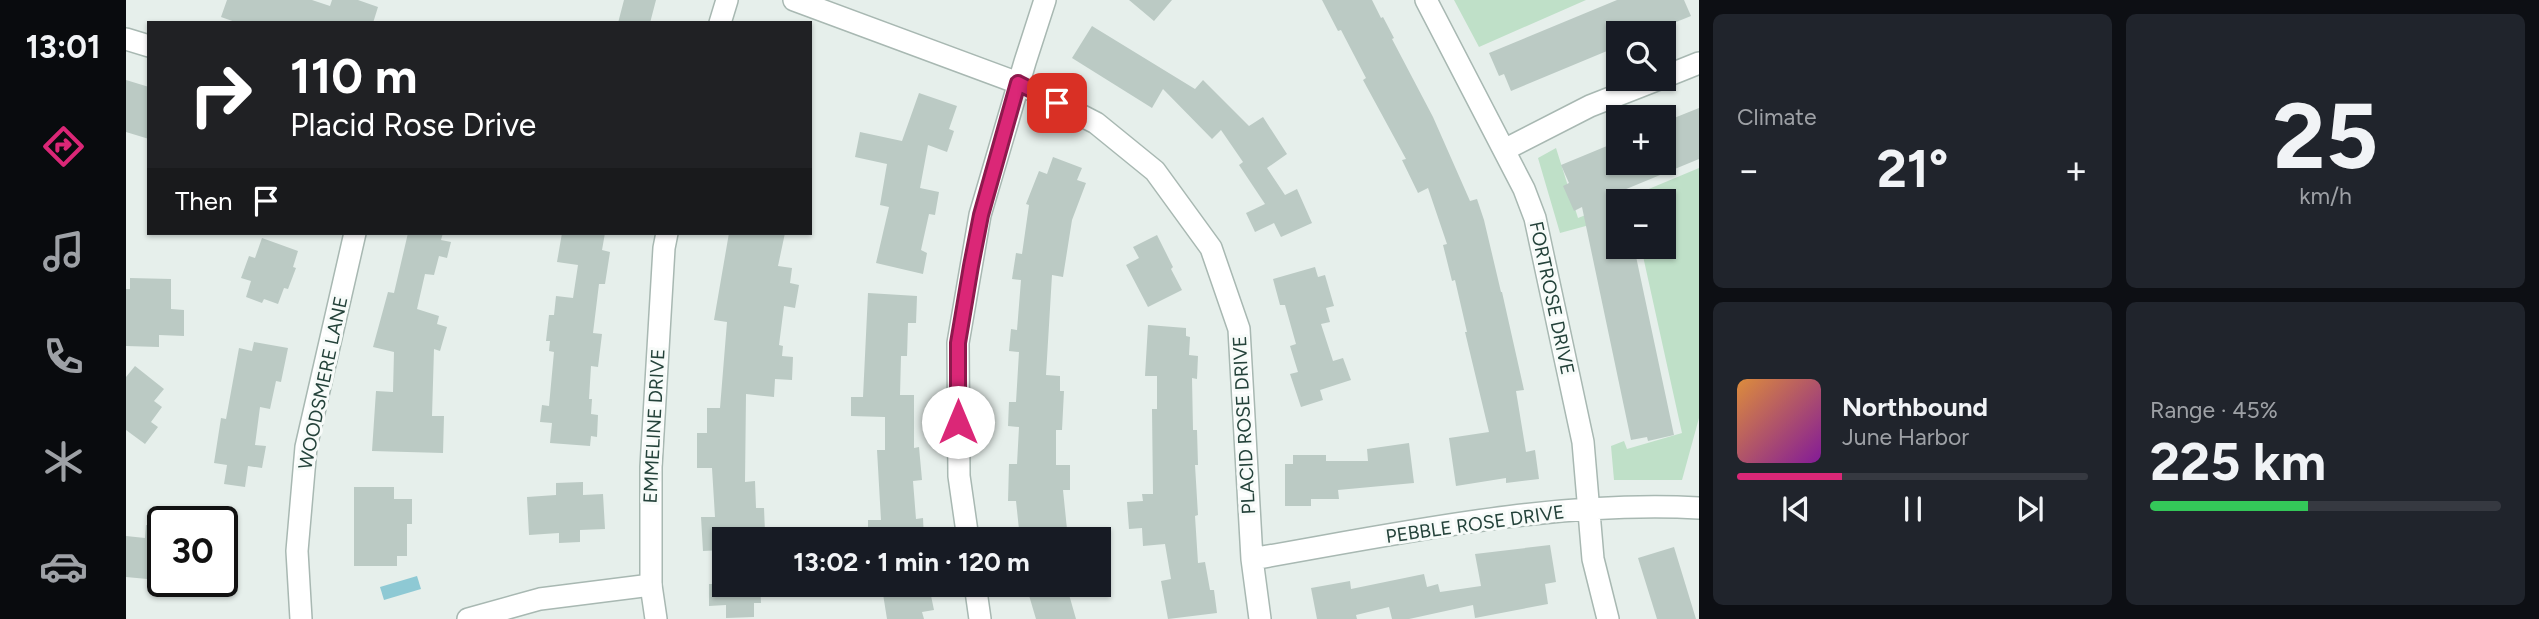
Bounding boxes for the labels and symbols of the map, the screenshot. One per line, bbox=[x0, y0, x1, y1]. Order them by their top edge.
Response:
pin bbox=[1027, 73, 1087, 133]
street label: FORTROSE DRIVE bbox=[1525, 219, 1579, 377]
street label: WOODSMERE LANE bbox=[293, 294, 353, 472]
street label: PLACID ROSE DRIVE bbox=[1228, 335, 1260, 515]
street label: EMMELINE DRIVE bbox=[638, 348, 670, 504]
position arrow bbox=[921, 385, 995, 459]
street label: PEBBLE ROSE DRIVE bbox=[1384, 500, 1566, 548]
speed limit sign: 30 bbox=[147, 506, 238, 597]

